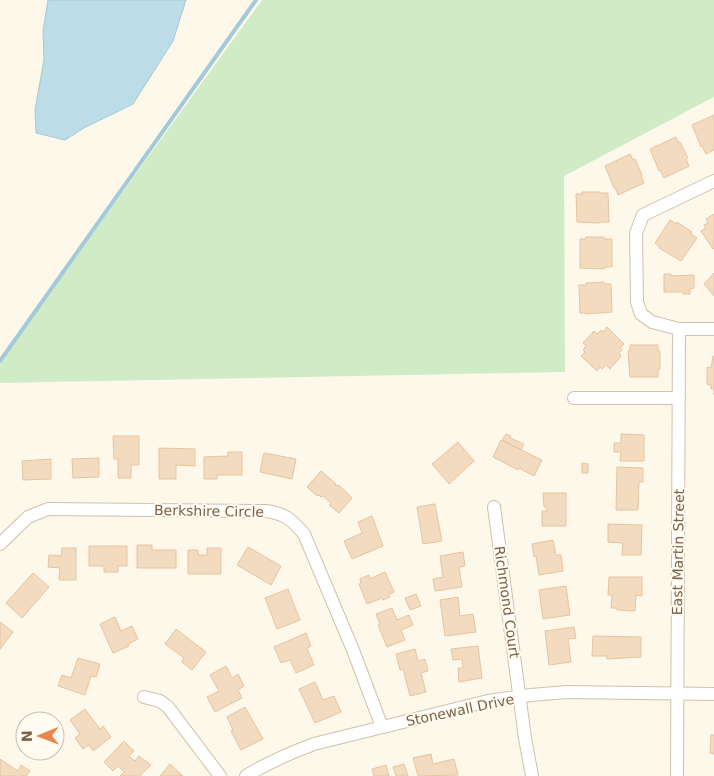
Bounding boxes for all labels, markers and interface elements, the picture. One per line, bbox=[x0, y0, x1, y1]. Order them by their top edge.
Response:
street label: East Martin Street bbox=[669, 488, 687, 615]
street label: Berkshire Circle bbox=[154, 502, 264, 520]
street label: Richmond Court bbox=[491, 545, 523, 660]
street label: Stonewall Drive bbox=[405, 691, 515, 729]
north arrow bbox=[15, 711, 65, 761]
text: N bbox=[19, 730, 35, 742]

